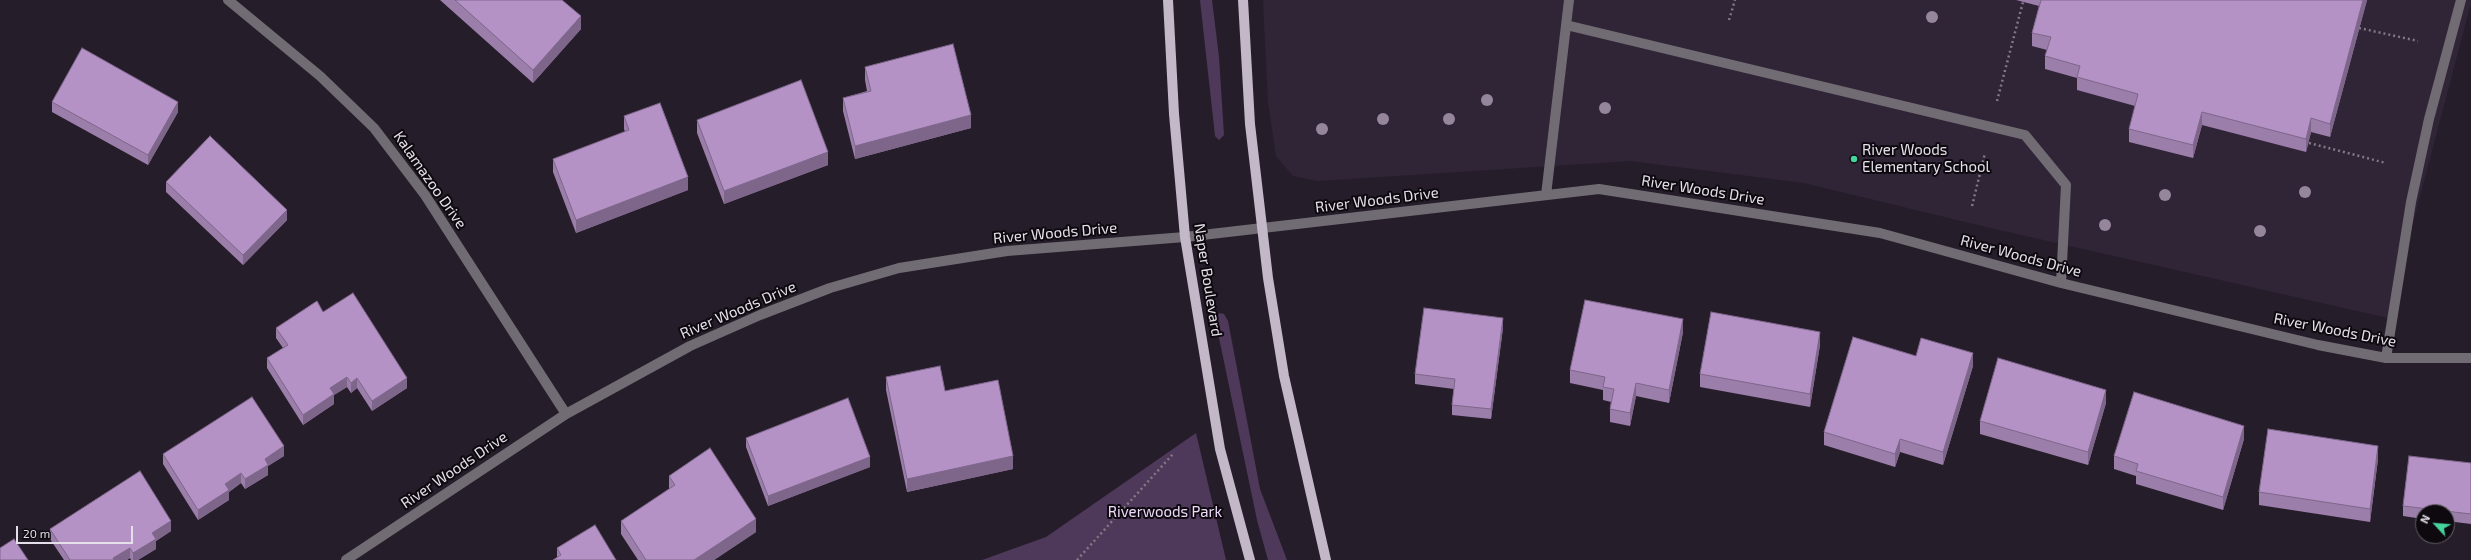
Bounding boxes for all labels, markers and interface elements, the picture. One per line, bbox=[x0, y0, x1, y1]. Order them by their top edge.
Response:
street label: Kalamazoo Drive bbox=[390, 128, 470, 232]
place label: River Woods Elementary School bbox=[1862, 141, 1990, 176]
marker: River Woods Elementary School bbox=[1849, 154, 1859, 164]
street label: River Woods Drive bbox=[1640, 171, 1766, 209]
street label: River Woods Drive bbox=[1314, 183, 1440, 217]
street label: River Woods Drive bbox=[992, 219, 1118, 247]
street label: Naper Boulevard bbox=[1190, 222, 1226, 338]
street label: River Woods Drive bbox=[1959, 231, 2083, 281]
street label: River Woods Drive bbox=[677, 277, 799, 343]
street label: River Woods Drive bbox=[2272, 309, 2398, 351]
street label: River Woods Drive bbox=[397, 428, 511, 512]
park label: Riverwoods Park bbox=[1108, 503, 1222, 521]
north arrow bbox=[2415, 504, 2455, 544]
text: N bbox=[2417, 513, 2432, 525]
scale bar bbox=[18, 518, 135, 544]
text: 20 m bbox=[23, 526, 50, 540]

